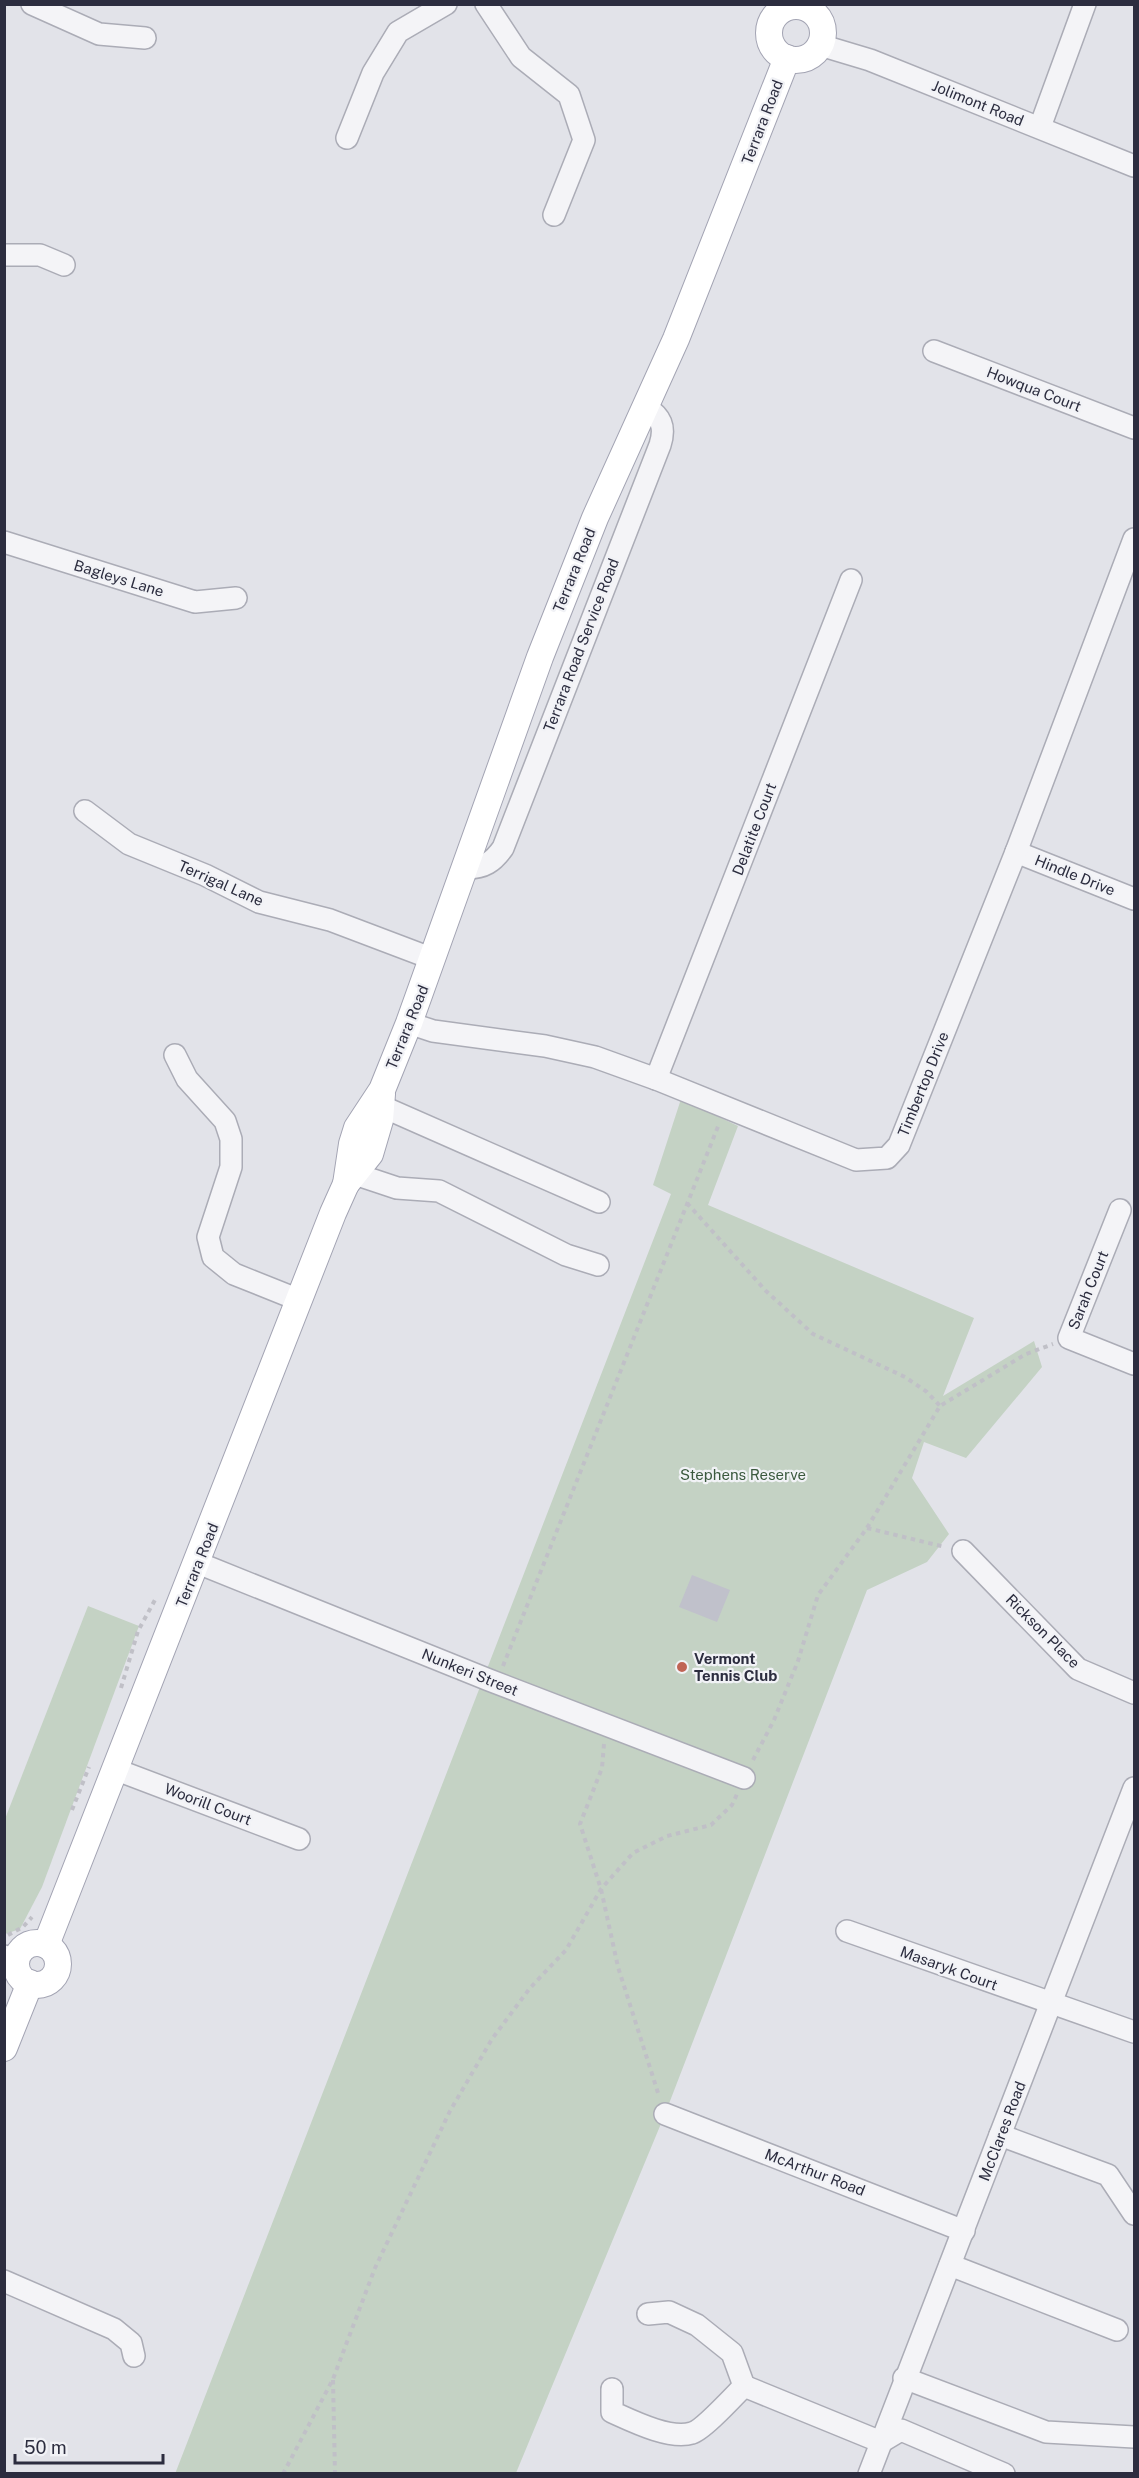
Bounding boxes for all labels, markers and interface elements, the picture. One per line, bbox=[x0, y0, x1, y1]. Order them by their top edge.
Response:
street label: Terrara Road bbox=[738, 77, 786, 167]
street label: Jolimont Road bbox=[930, 77, 1026, 129]
street label: Howqua Court bbox=[984, 363, 1084, 415]
street label: Terrara Road bbox=[549, 525, 599, 615]
street label: Bagleys Lane bbox=[72, 556, 166, 600]
street label: Terrara Road Service Road bbox=[540, 556, 622, 734]
street label: Delatite Court bbox=[729, 780, 779, 878]
street label: Hindle Drive bbox=[1032, 851, 1118, 899]
street label: Terrigal Lane bbox=[176, 857, 266, 909]
street label: Terrara Road bbox=[382, 982, 432, 1072]
street label: Timbertop Drive bbox=[894, 1029, 952, 1139]
street label: Sarah Court bbox=[1064, 1248, 1112, 1332]
park label: Stephens Reserve bbox=[680, 1466, 806, 1483]
street label: Terrara Road bbox=[172, 1520, 222, 1610]
street label: Rickson Place bbox=[1003, 1591, 1083, 1671]
street label: Nunkeri Street bbox=[419, 1645, 521, 1699]
place label: Vermont Tennis Club bbox=[694, 1650, 777, 1684]
marker: Vermont Tennis Club bbox=[675, 1660, 689, 1674]
street label: Woorill Court bbox=[162, 1780, 254, 1828]
street label: Masaryk Court bbox=[898, 1942, 1000, 1994]
street label: McClares Road bbox=[975, 2079, 1029, 2183]
street label: McArthur Road bbox=[762, 2145, 868, 2199]
scale bar bbox=[15, 2427, 164, 2465]
text: 50 m bbox=[24, 2437, 67, 2458]

